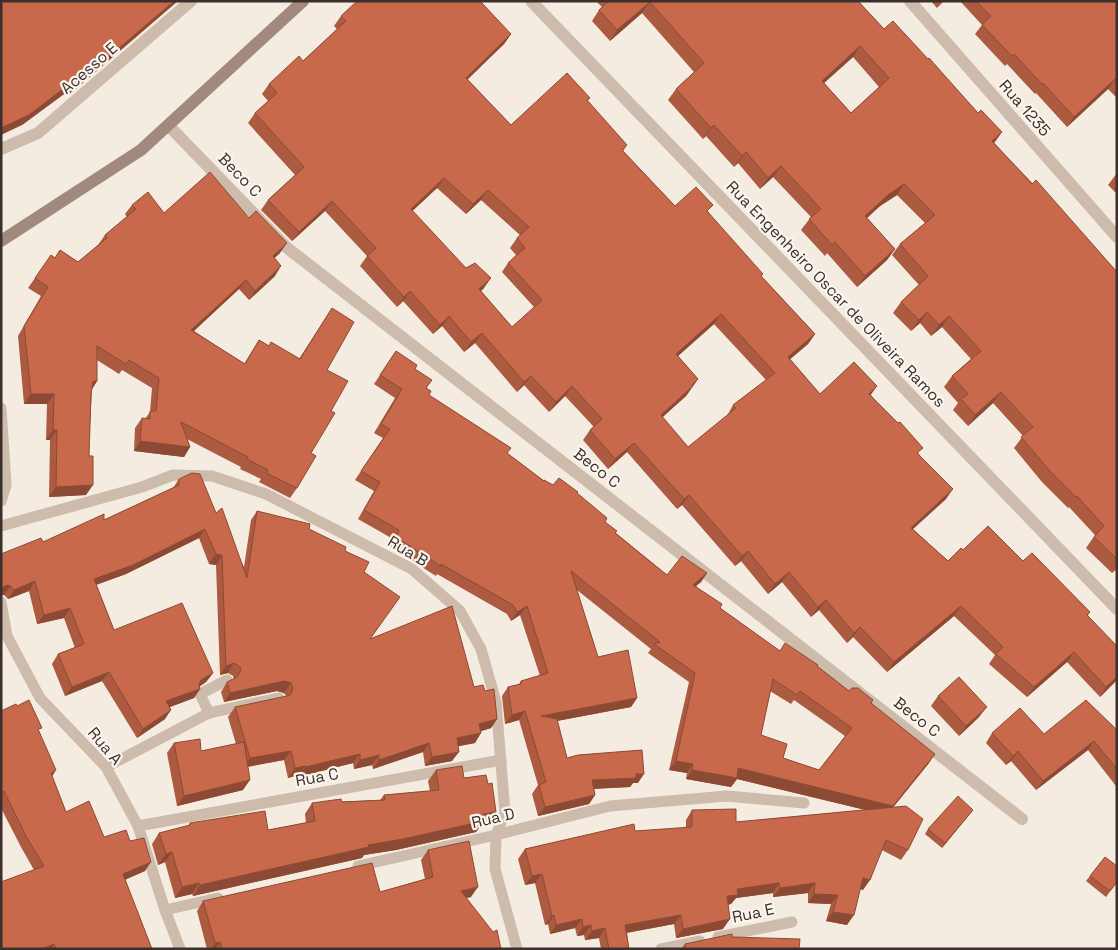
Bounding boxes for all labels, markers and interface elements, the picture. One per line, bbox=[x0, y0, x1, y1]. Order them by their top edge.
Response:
street label: Acesso E bbox=[56, 37, 122, 99]
street label: Rua 1235 bbox=[995, 75, 1055, 141]
street label: Beco C bbox=[214, 148, 266, 202]
street label: Rua Engenheiro Oscar de Oliveira Ramos bbox=[722, 176, 950, 412]
street label: Beco C bbox=[569, 443, 625, 493]
street label: Rua B bbox=[384, 531, 432, 571]
street label: Beco C bbox=[889, 692, 945, 742]
street label: Rua A bbox=[83, 723, 127, 769]
street label: Rua C bbox=[294, 763, 340, 791]
street label: Rua D bbox=[469, 803, 517, 833]
street label: Rua E bbox=[730, 898, 776, 928]

